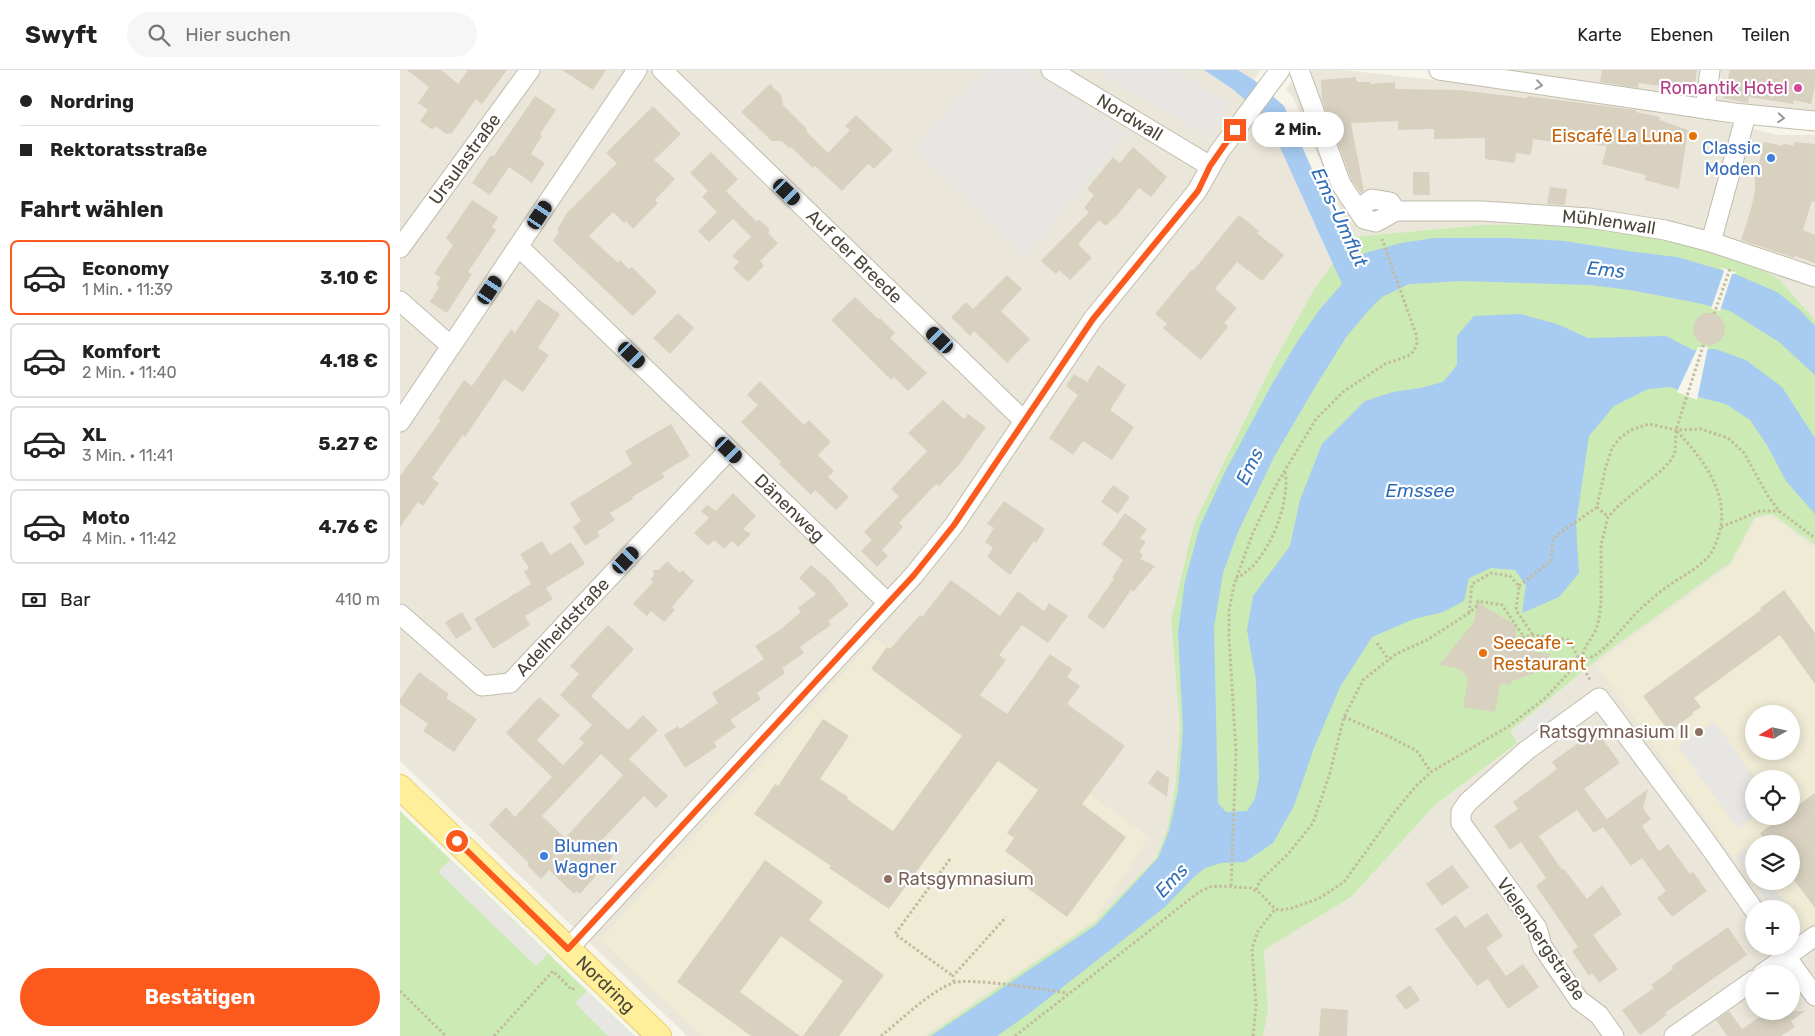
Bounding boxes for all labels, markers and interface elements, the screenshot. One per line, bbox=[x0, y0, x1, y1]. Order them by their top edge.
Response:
search box bbox=[127, 12, 477, 57]
text: Swyft bbox=[25, 21, 97, 49]
icon: search bbox=[145, 21, 173, 49]
text: Hier suchen bbox=[185, 23, 291, 46]
text: Karte bbox=[1577, 24, 1622, 46]
text: Ebenen bbox=[1650, 24, 1714, 46]
text: Teilen bbox=[1742, 24, 1790, 46]
place label: Romantik Hotel bbox=[1660, 77, 1788, 99]
one-way arrow bbox=[1535, 79, 1543, 89]
marker: Romantik Hotel bbox=[1792, 82, 1804, 94]
street label: Nordwall bbox=[1093, 89, 1167, 146]
text: Nordring bbox=[50, 90, 134, 113]
street label: Ursulastraße bbox=[424, 109, 505, 209]
callout: 2 Min. bbox=[1252, 112, 1345, 148]
one-way arrow bbox=[1777, 112, 1785, 123]
route end bbox=[1224, 119, 1246, 141]
text: 2 Min. bbox=[1275, 120, 1321, 139]
place label: Eiscafé La Luna bbox=[1552, 125, 1683, 147]
marker: Eiscafé La Luna bbox=[1687, 130, 1699, 142]
place label: Classic Moden bbox=[1702, 137, 1761, 180]
text: Rektoratsstraße bbox=[50, 138, 207, 161]
marker: Classic Moden bbox=[1765, 152, 1777, 164]
water label: Ems-Umflut bbox=[1307, 164, 1373, 271]
car bbox=[771, 176, 803, 208]
text: Fahrt wählen bbox=[20, 196, 164, 223]
car bbox=[525, 198, 554, 232]
street label: Auf der Breede bbox=[802, 205, 907, 308]
street label: Mühlenwall bbox=[1561, 205, 1657, 239]
icon: car bbox=[22, 255, 67, 300]
water label: Ems bbox=[1586, 256, 1626, 283]
text: Economy bbox=[82, 257, 169, 280]
text: 3.10 € bbox=[320, 266, 378, 289]
car bbox=[475, 273, 504, 307]
text: 1 Min. · 11:39 bbox=[82, 280, 173, 299]
car bbox=[923, 324, 956, 356]
icon: car bbox=[22, 338, 67, 383]
car bbox=[616, 339, 648, 371]
text: Komfort bbox=[82, 340, 160, 363]
text: 4.18 € bbox=[320, 349, 378, 372]
text: 2 Min. · 11:40 bbox=[82, 363, 177, 382]
icon: car bbox=[22, 421, 67, 466]
text: XL bbox=[82, 423, 106, 446]
text: 5.27 € bbox=[318, 432, 378, 455]
car bbox=[713, 434, 745, 466]
water label: Ems bbox=[1231, 444, 1268, 488]
text: 3 Min. · 11:41 bbox=[82, 446, 173, 465]
street label: Dänenweg bbox=[750, 469, 829, 547]
water label: Emssee bbox=[1386, 479, 1455, 502]
icon: car bbox=[22, 504, 67, 549]
text: Moto bbox=[82, 506, 130, 529]
text: 4.76 € bbox=[319, 515, 378, 538]
text: 4 Min. · 11:42 bbox=[82, 529, 176, 548]
car bbox=[610, 544, 641, 576]
street label: Adelheidstraße bbox=[511, 573, 614, 681]
icon: cash bbox=[20, 586, 48, 614]
text: Bar bbox=[60, 588, 90, 611]
text: 410 m bbox=[335, 590, 380, 609]
place label: Seecafe - Restaurant bbox=[1493, 632, 1586, 675]
marker: Seecafe - Restaurant bbox=[1477, 647, 1489, 659]
north arrow bbox=[1745, 705, 1800, 760]
map controls bbox=[1745, 705, 1800, 1020]
place label: Ratsgymnasium II bbox=[1539, 721, 1689, 743]
marker: Ratsgymnasium II bbox=[1693, 726, 1705, 738]
button: locate bbox=[1745, 770, 1800, 825]
route start bbox=[446, 830, 468, 852]
place label: Blumen Wagner bbox=[554, 835, 618, 878]
button: layers bbox=[1745, 835, 1800, 890]
marker: Blumen Wagner bbox=[538, 850, 550, 862]
water label: Ems bbox=[1150, 858, 1193, 902]
place label: Ratsgymnasium bbox=[898, 868, 1034, 890]
marker: Ratsgymnasium bbox=[882, 873, 894, 885]
street label: Vielenbergstraße bbox=[1492, 873, 1590, 1005]
button: + bbox=[1745, 900, 1800, 955]
street label: Nordring bbox=[571, 951, 639, 1018]
button: − bbox=[1745, 965, 1800, 1020]
button: Bestätigen bbox=[20, 968, 380, 1026]

